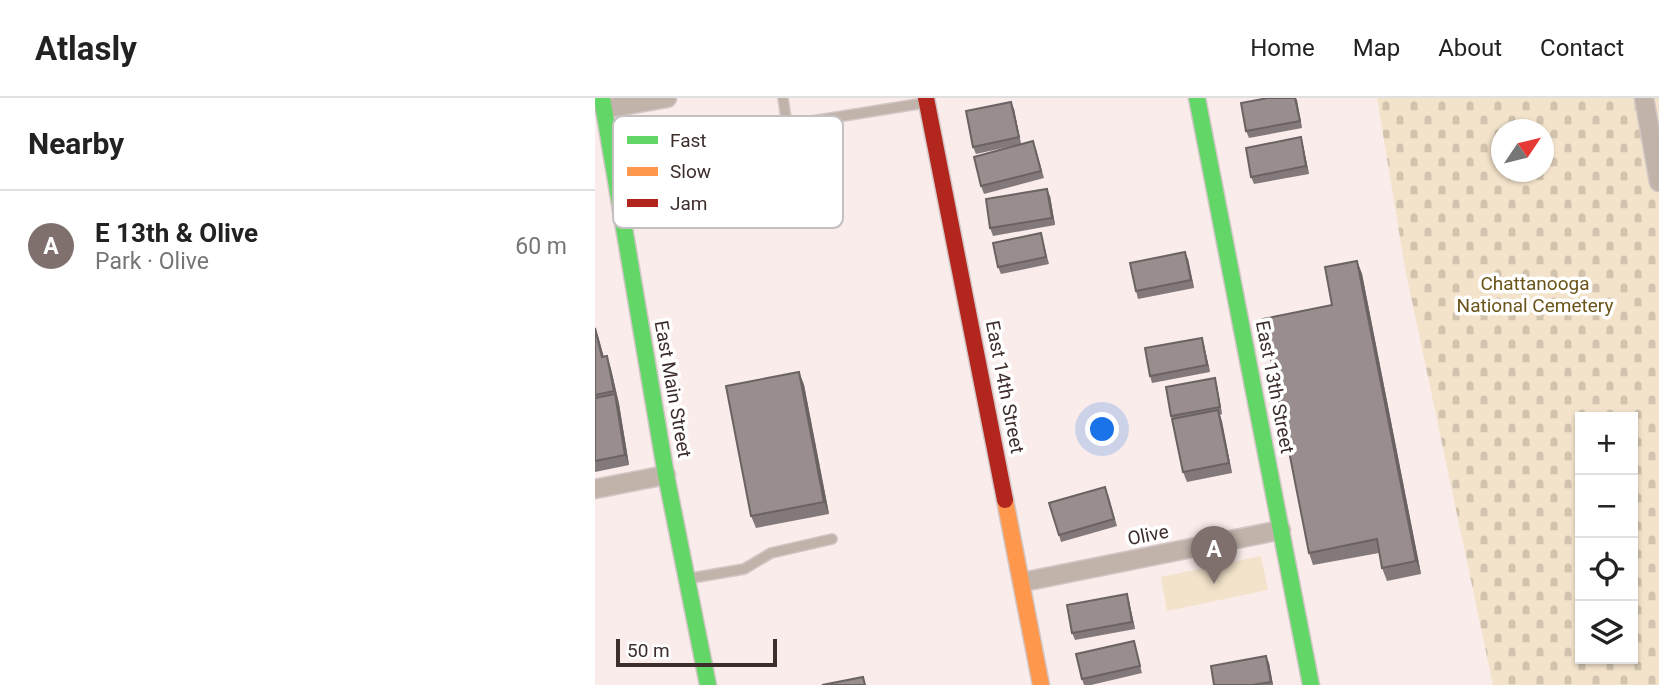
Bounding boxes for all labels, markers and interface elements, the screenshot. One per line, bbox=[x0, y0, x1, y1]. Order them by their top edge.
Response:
text: Atlasly bbox=[35, 29, 137, 68]
text: Home bbox=[1250, 34, 1315, 62]
text: Map bbox=[1353, 34, 1400, 62]
text: About bbox=[1438, 34, 1502, 62]
text: Contact bbox=[1540, 34, 1624, 62]
legend bbox=[613, 116, 843, 228]
north arrow bbox=[1491, 119, 1554, 182]
text: Nearby bbox=[28, 126, 124, 161]
text: Fast bbox=[670, 129, 707, 152]
text: Slow bbox=[670, 160, 711, 183]
text: Jam bbox=[670, 192, 707, 215]
text: E 13th & Olive bbox=[95, 218, 258, 248]
text: A bbox=[43, 233, 59, 260]
text: 60 m bbox=[515, 233, 567, 260]
text: Park · Olive bbox=[95, 248, 209, 275]
park label: Chattanooga National Cemetery bbox=[1457, 272, 1613, 317]
street label: East Main Street bbox=[650, 319, 696, 459]
street label: East 14th Street bbox=[981, 319, 1029, 455]
street label: East 13th Street bbox=[1251, 319, 1299, 455]
your location bbox=[1085, 412, 1119, 446]
map controls bbox=[1575, 412, 1638, 664]
button: + bbox=[1575, 412, 1638, 475]
button: − bbox=[1575, 475, 1638, 538]
street label: Olive bbox=[1125, 520, 1171, 550]
pin: A bbox=[1191, 526, 1237, 584]
button: locate bbox=[1575, 538, 1638, 601]
button: layers bbox=[1575, 601, 1638, 664]
scale bar bbox=[616, 636, 777, 668]
text: 50 m bbox=[627, 639, 670, 662]

